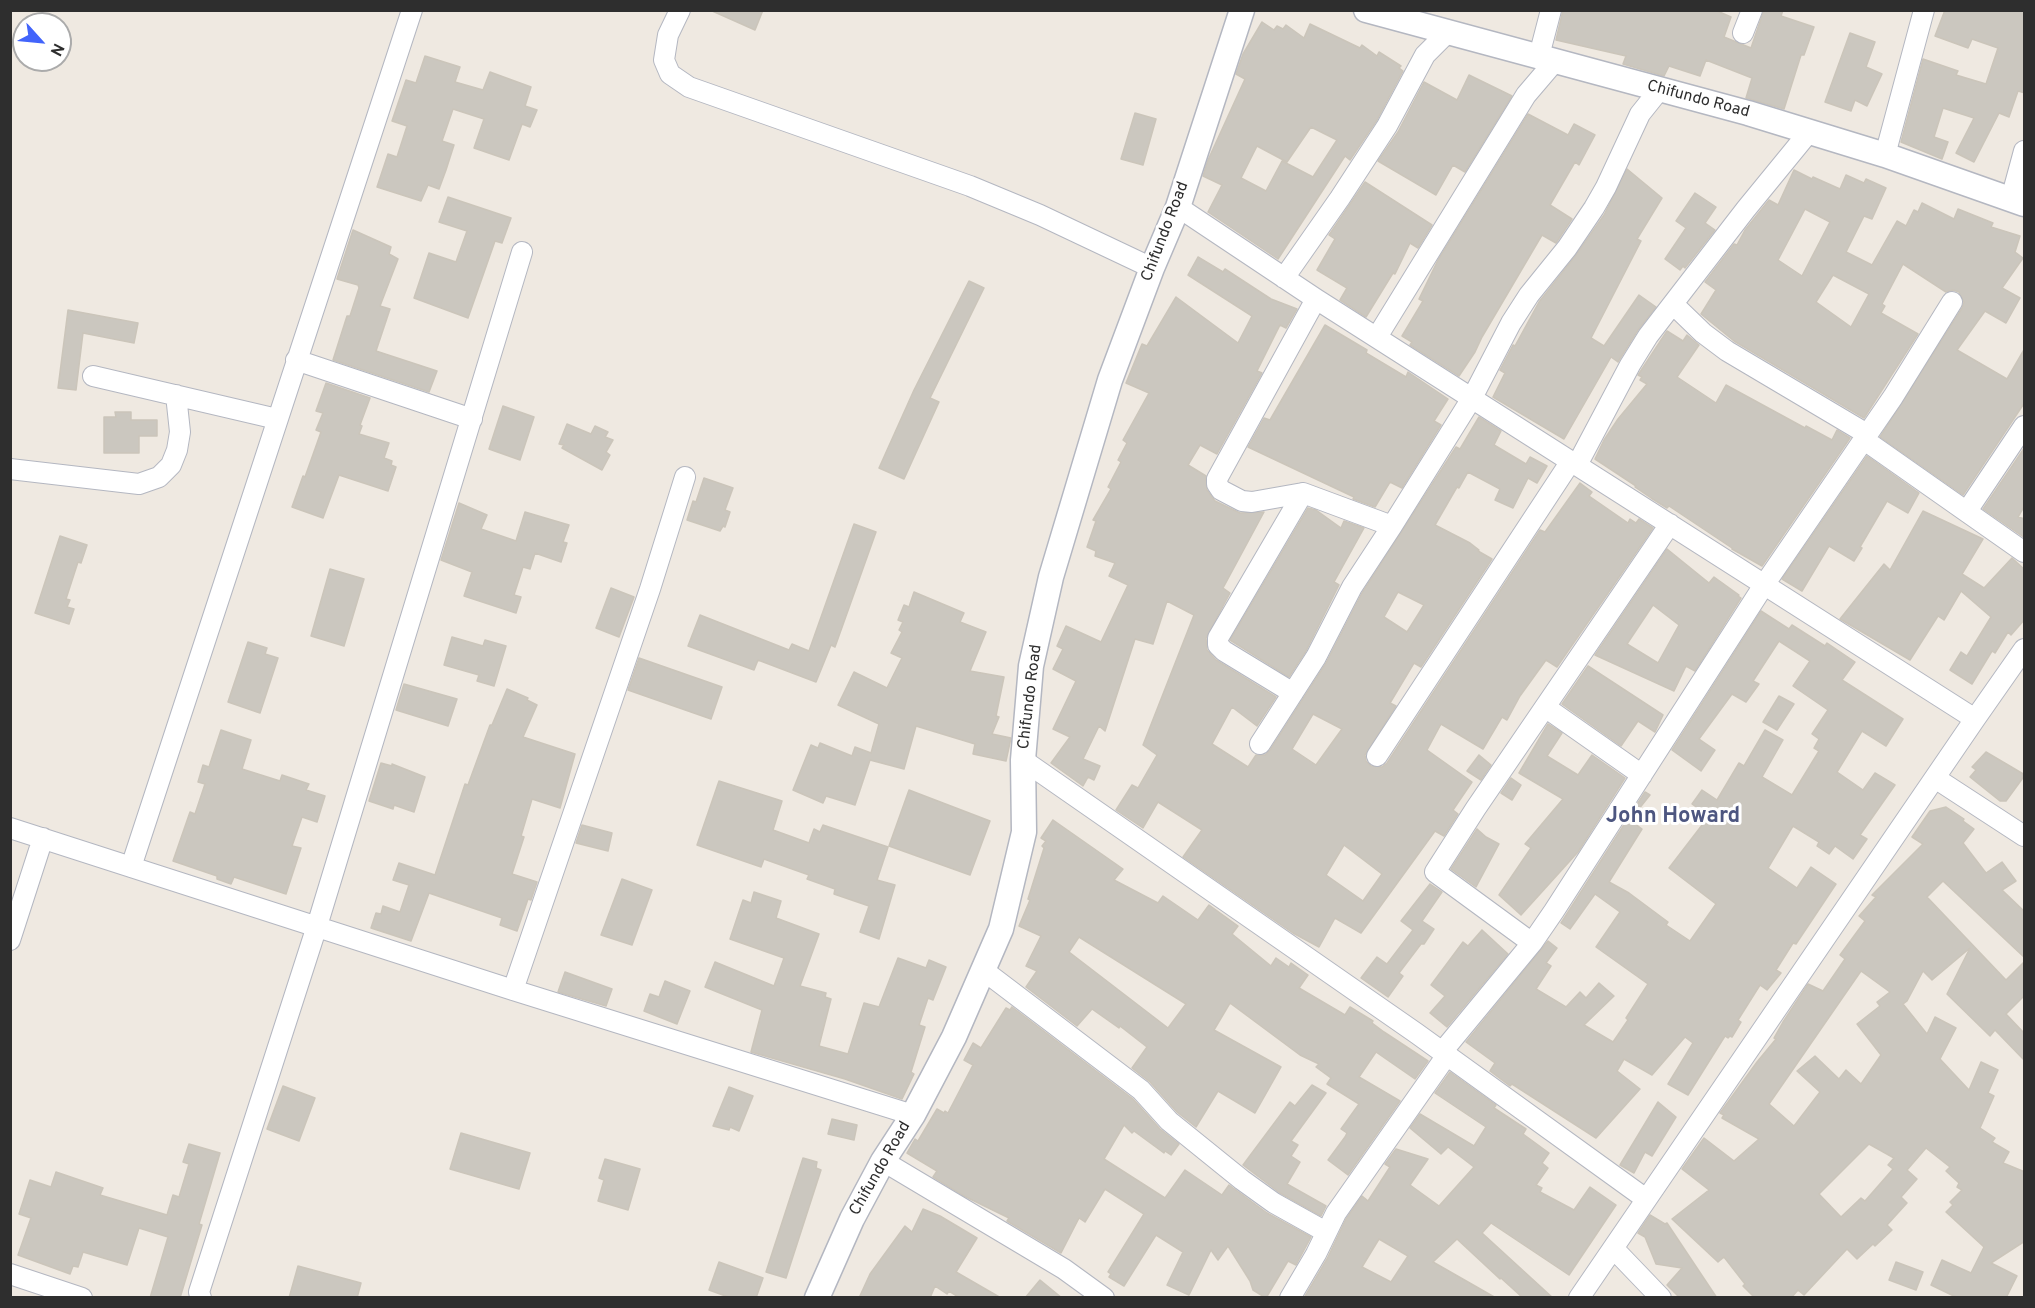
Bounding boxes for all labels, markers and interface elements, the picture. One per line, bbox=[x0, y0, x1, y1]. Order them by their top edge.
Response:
north arrow bbox=[12, 12, 72, 72]
text: N bbox=[45, 40, 68, 59]
street label: Chifundo Road bbox=[1645, 77, 1751, 123]
street label: Chifundo Road bbox=[1138, 179, 1194, 285]
street label: Chifundo Road bbox=[1015, 643, 1047, 751]
district label: John Howard bbox=[1606, 805, 1740, 831]
street label: Chifundo Road bbox=[846, 1119, 916, 1219]

